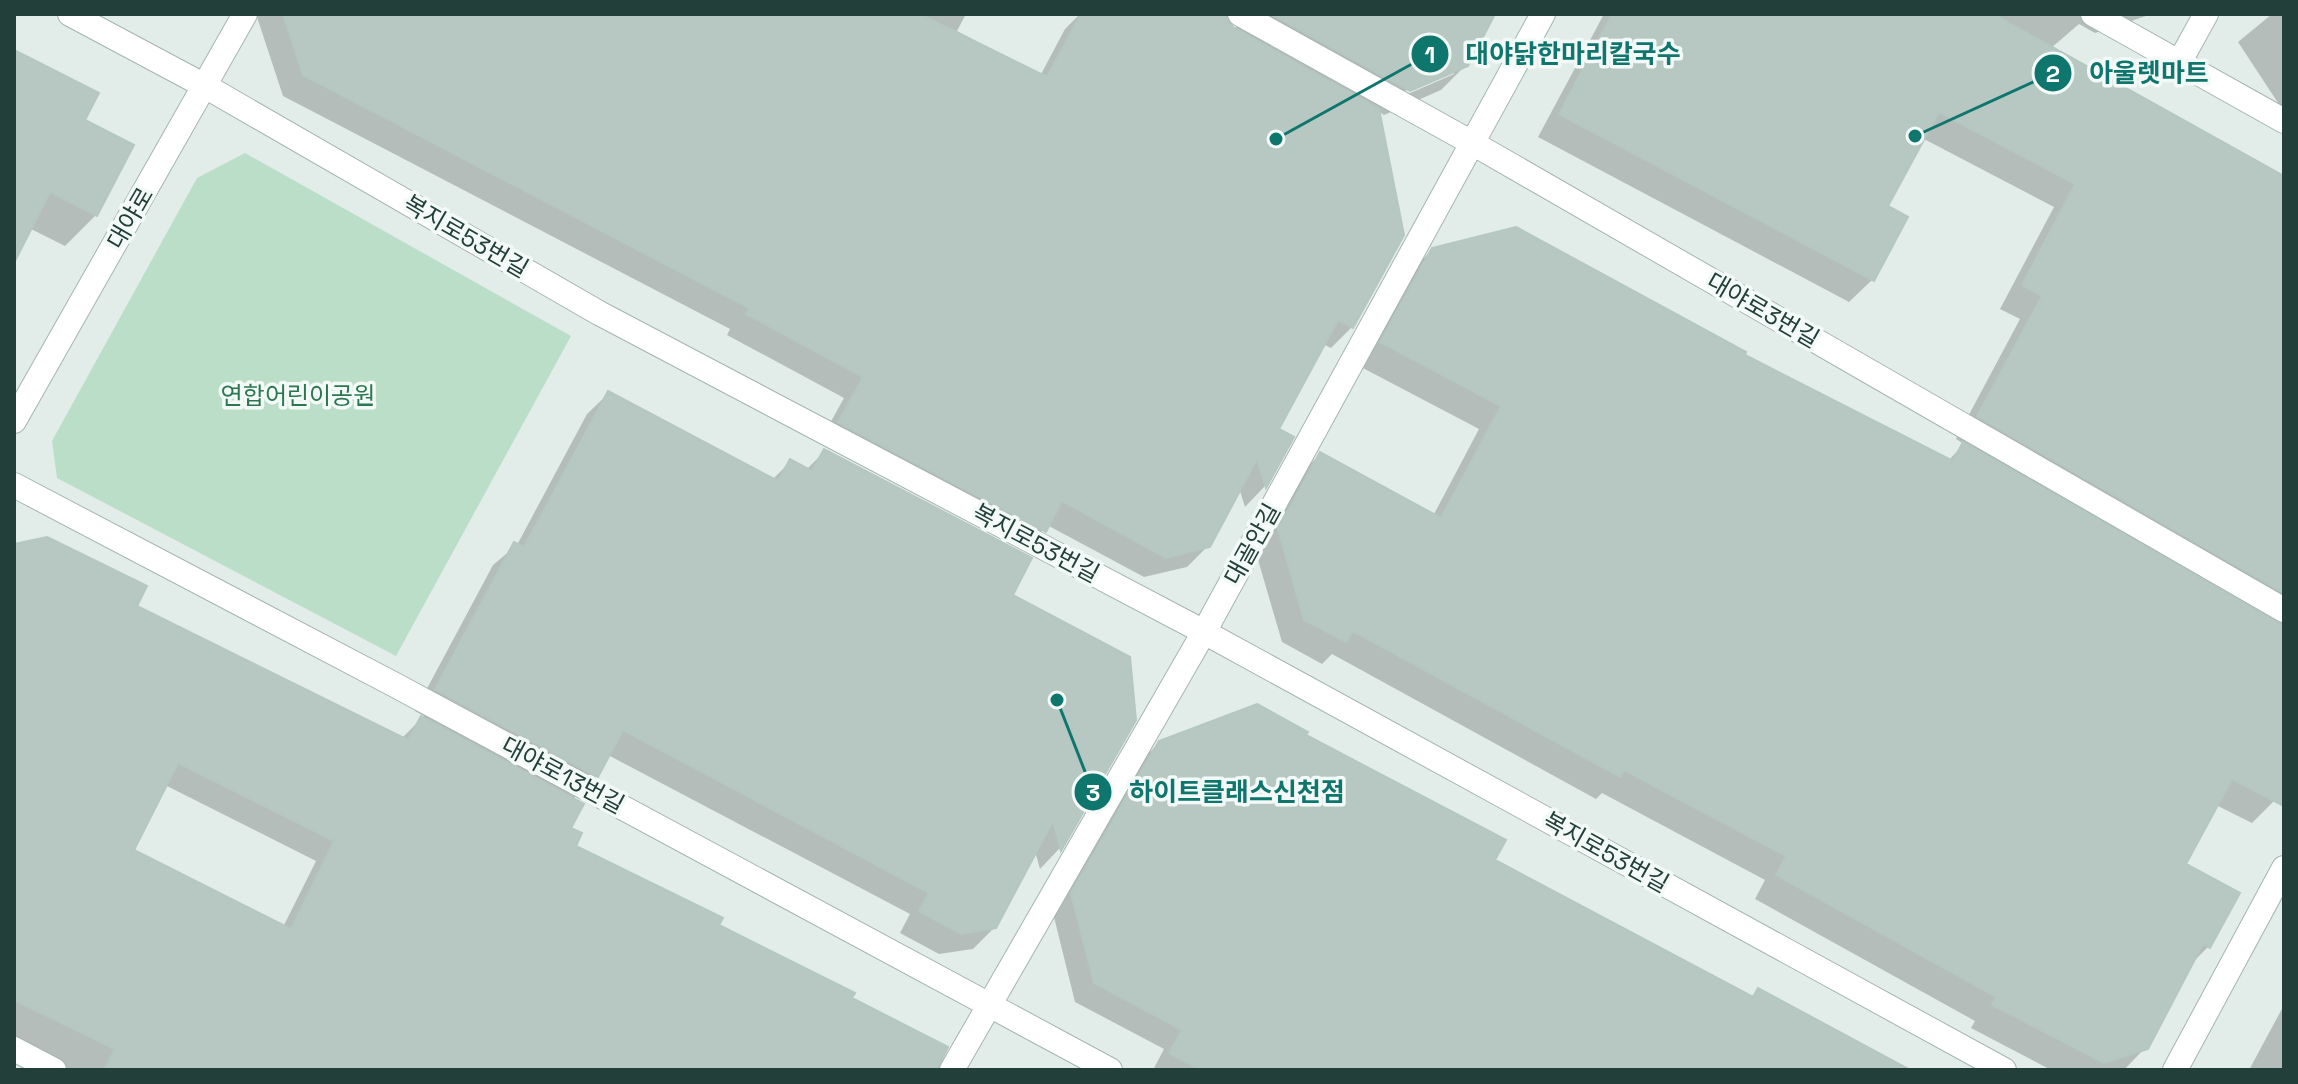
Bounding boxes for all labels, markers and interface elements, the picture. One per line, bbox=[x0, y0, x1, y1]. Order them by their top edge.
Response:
callout: 대야닭한마리칼국수 bbox=[1410, 29, 1697, 79]
text: 대야닭한마리칼국수 bbox=[1465, 37, 1681, 71]
text: 1 bbox=[1425, 39, 1435, 70]
callout: 아울렛마트 bbox=[2033, 48, 2225, 98]
text: 아울렛마트 bbox=[2089, 56, 2209, 90]
text: 2 bbox=[2046, 58, 2060, 89]
street label: 대야로 bbox=[100, 182, 160, 254]
street label: 복지로53번길 bbox=[398, 188, 534, 284]
street label: 대야로3번길 bbox=[1701, 265, 1825, 355]
park label: 연합어린이공원 bbox=[221, 380, 375, 411]
street label: 복지로53번길 bbox=[967, 497, 1105, 589]
street label: 대골안길 bbox=[1217, 498, 1287, 590]
street label: 대야로13번길 bbox=[496, 730, 630, 820]
callout: 하이트클래스신천점 bbox=[1073, 767, 1360, 817]
text: 하이트클래스신천점 bbox=[1129, 775, 1345, 809]
text: 3 bbox=[1086, 777, 1100, 808]
street label: 복지로53번길 bbox=[1538, 805, 1674, 899]

